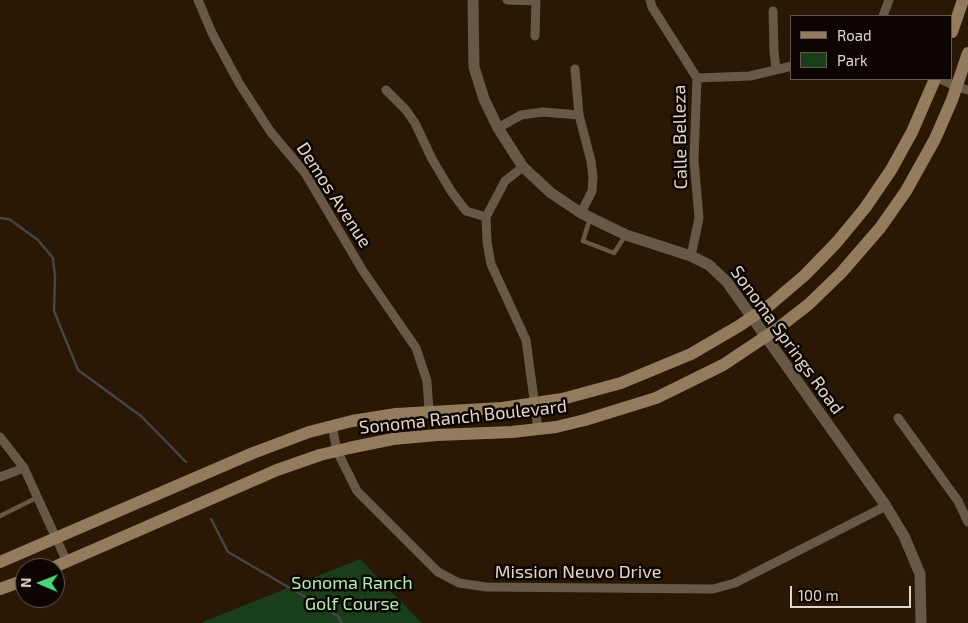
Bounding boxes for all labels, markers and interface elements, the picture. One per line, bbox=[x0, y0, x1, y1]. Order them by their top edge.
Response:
legend bbox=[790, 15, 953, 80]
text: Road bbox=[837, 26, 872, 44]
text: Park bbox=[837, 51, 868, 69]
street label: Calle Belleza bbox=[668, 84, 692, 190]
street label: Demos Avenue bbox=[292, 138, 376, 252]
street label: Sonoma Springs Road bbox=[726, 262, 848, 418]
street label: Sonoma Ranch Boulevard bbox=[358, 395, 568, 439]
north arrow bbox=[15, 558, 65, 608]
street label: Mission Neuvo Drive bbox=[495, 561, 661, 583]
park label: Sonoma Ranch Golf Course bbox=[291, 572, 413, 614]
scale bar bbox=[793, 576, 914, 608]
text: N bbox=[17, 578, 34, 588]
text: 100 m bbox=[798, 586, 839, 604]

